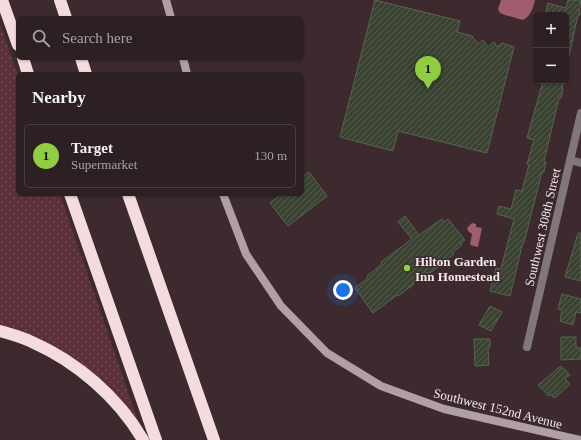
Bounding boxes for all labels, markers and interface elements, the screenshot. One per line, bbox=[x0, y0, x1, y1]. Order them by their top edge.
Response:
map controls bbox=[533, 12, 569, 84]
button: + bbox=[533, 12, 569, 48]
search box bbox=[16, 16, 304, 60]
icon: search bbox=[30, 27, 52, 49]
text: Search here bbox=[62, 30, 132, 46]
button: − bbox=[533, 48, 569, 84]
pin: 1 bbox=[415, 56, 441, 89]
text: Nearby bbox=[32, 88, 86, 107]
text: Target bbox=[71, 140, 113, 156]
text: 1 bbox=[43, 148, 49, 163]
text: 130 m bbox=[254, 148, 287, 163]
text: Supermarket bbox=[71, 157, 137, 172]
street label: Southwest 308th Street bbox=[522, 166, 563, 288]
place label: Hilton Garden Inn Homestead bbox=[415, 254, 501, 284]
marker: Hilton Garden Inn Homestead bbox=[402, 263, 412, 273]
your location bbox=[333, 280, 353, 300]
street label: Southwest 152nd Avenue bbox=[432, 385, 564, 432]

